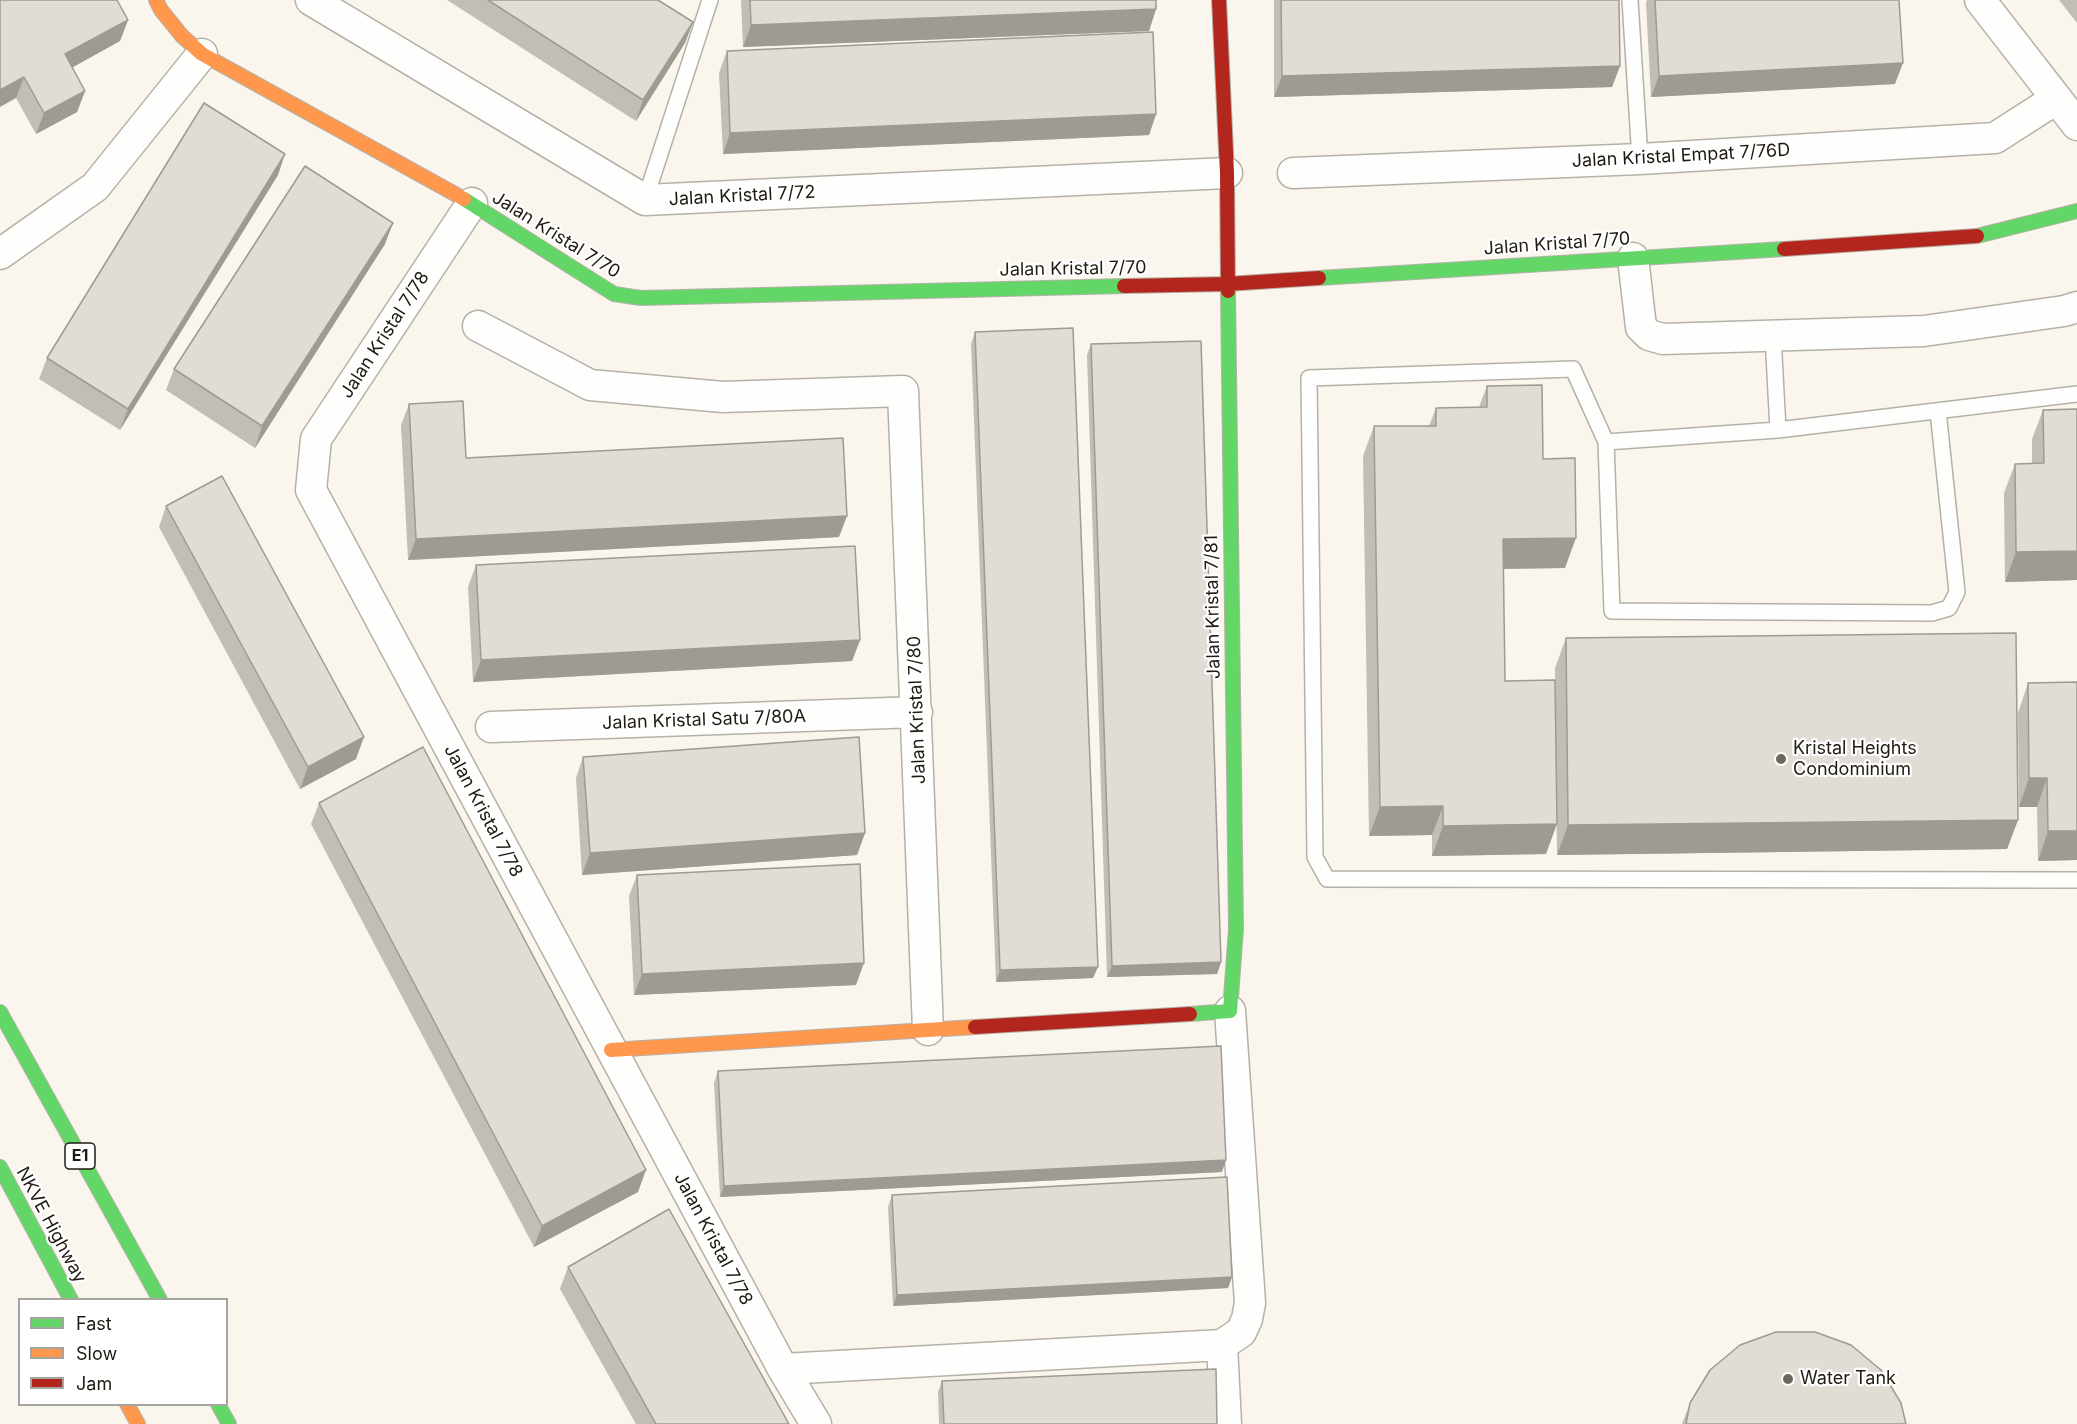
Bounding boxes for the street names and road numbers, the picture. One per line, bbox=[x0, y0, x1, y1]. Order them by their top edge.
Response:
street label: Jalan Kristal Empat 7/76D bbox=[1571, 139, 1791, 173]
street label: Jalan Kristal 7/72 bbox=[668, 181, 816, 211]
street label: Jalan Kristal 7/70 bbox=[488, 187, 624, 283]
street label: Jalan Kristal 7/70 bbox=[1483, 228, 1631, 260]
street label: Jalan Kristal 7/70 bbox=[999, 257, 1147, 281]
street label: Jalan Kristal 7/78 bbox=[336, 268, 434, 402]
street label: Jalan Kristal 7/81 bbox=[1201, 535, 1225, 679]
street label: Jalan Kristal 7/80 bbox=[904, 636, 930, 784]
street label: Jalan Kristal Satu 7/80A bbox=[602, 706, 806, 734]
street label: Jalan Kristal 7/78 bbox=[439, 741, 527, 881]
road number: E1 bbox=[65, 1143, 95, 1169]
street label: NKVE Highway bbox=[11, 1163, 91, 1287]
street label: Jalan Kristal 7/78 bbox=[669, 1169, 757, 1309]

